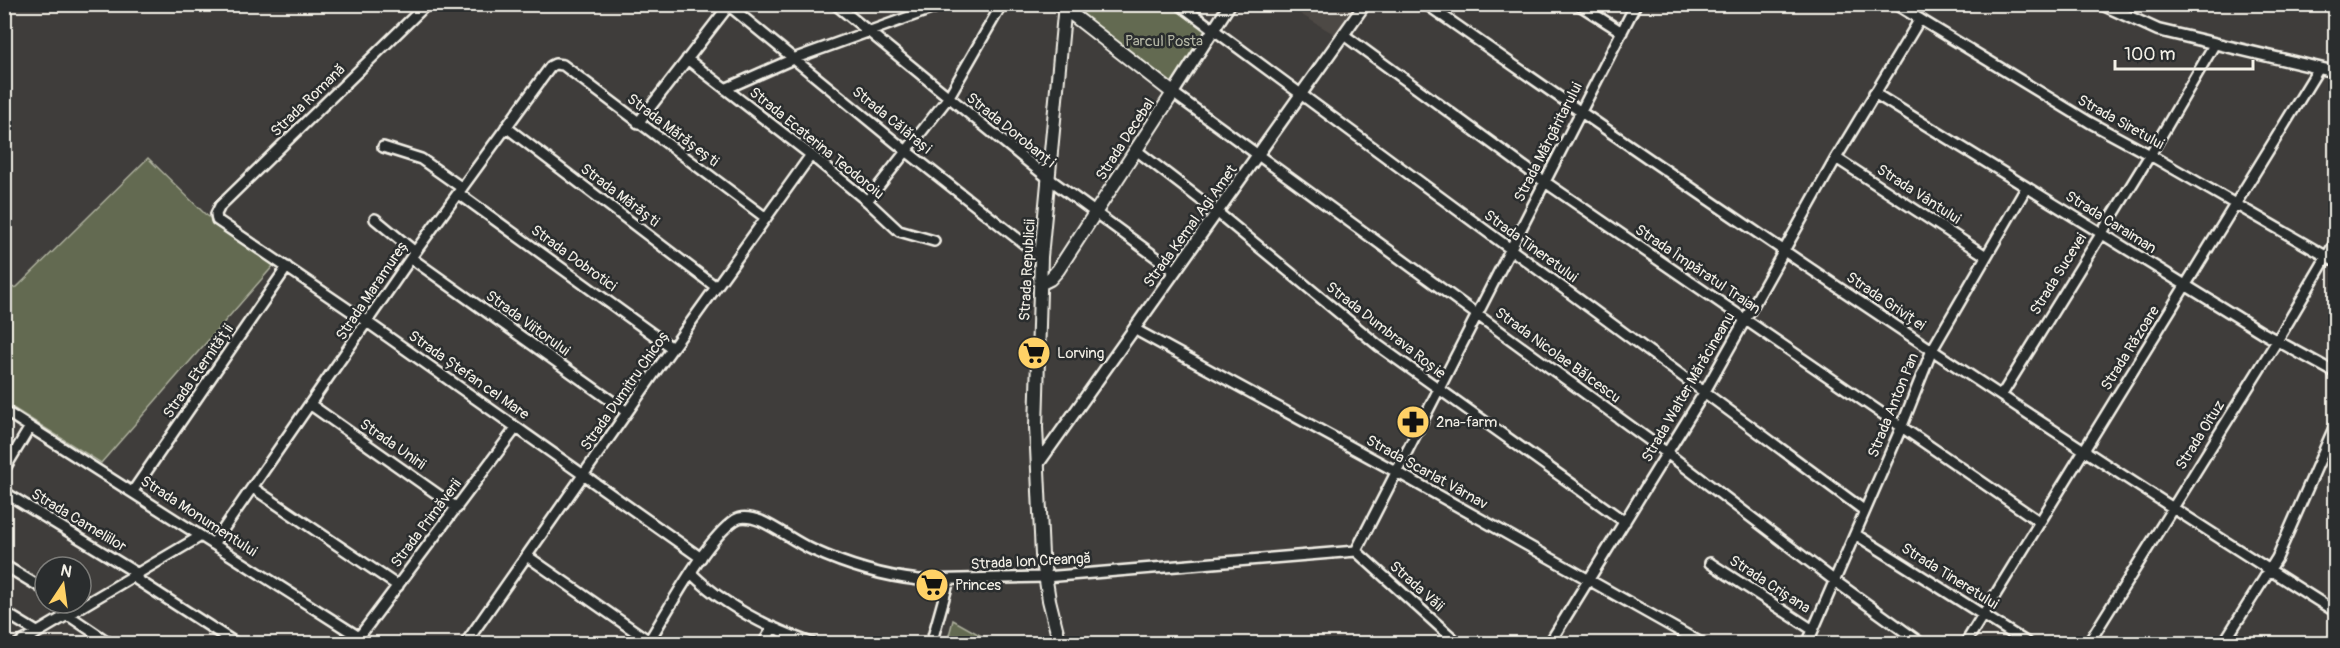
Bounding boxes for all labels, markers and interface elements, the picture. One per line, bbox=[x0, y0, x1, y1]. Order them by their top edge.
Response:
park label: Parcul Posta bbox=[1125, 32, 1203, 51]
scale bar bbox=[2115, 33, 2253, 71]
text: 100 m bbox=[2124, 43, 2176, 66]
street label: Strada Romană bbox=[267, 60, 350, 141]
street label: Strada Mărgăritarului bbox=[1510, 79, 1587, 205]
street label: Strada Călărași bbox=[848, 82, 936, 158]
street label: Strada Ecaterina Teodoroiu bbox=[745, 83, 888, 204]
street label: Strada Dorobanți bbox=[962, 89, 1059, 172]
street label: Strada Mărășești bbox=[623, 90, 723, 171]
street label: Strada Siretului bbox=[2074, 91, 2168, 154]
street label: Strada Decebal bbox=[1092, 94, 1159, 184]
street label: Strada Mărăști bbox=[576, 160, 663, 231]
street label: Strada Kemal Agi Amet bbox=[1139, 160, 1242, 292]
street label: Strada Vântului bbox=[1873, 160, 1965, 229]
street label: Strada Caraiman bbox=[2062, 187, 2160, 258]
street label: Strada Tineretului bbox=[1480, 206, 1582, 287]
street label: Strada Republicii bbox=[1015, 218, 1040, 321]
street label: Strada Împăratul Traian bbox=[1631, 220, 1764, 319]
street label: Strada Dobrotici bbox=[527, 221, 621, 296]
street label: Strada Sucevei bbox=[2026, 230, 2091, 319]
street label: Strada Maramureș bbox=[332, 236, 413, 344]
street label: Strada Griviței bbox=[1842, 268, 1929, 335]
street label: Strada Dumbrava Roșie bbox=[1322, 278, 1450, 383]
street label: Strada Viitorului bbox=[482, 286, 574, 361]
street label: Strada Răzoare bbox=[2097, 302, 2164, 394]
street label: Strada Nicolae Bălcescu bbox=[1491, 303, 1624, 407]
street label: Strada Walter Mărăcineanu bbox=[1638, 309, 1739, 466]
street label: Strada Eternității bbox=[159, 320, 238, 422]
street label: Strada Dumitru Chicoș bbox=[577, 326, 674, 454]
street label: Strada Ștefan cel Mare bbox=[405, 327, 533, 425]
supermarket icon: Lorving bbox=[1016, 335, 1052, 371]
place label: Lorving bbox=[1057, 344, 1104, 363]
street label: Strada Anton Pan bbox=[1864, 350, 1923, 460]
street label: Strada Oituz bbox=[2172, 397, 2229, 474]
pharmacy icon: 2na-farm bbox=[1395, 404, 1431, 440]
place label: 2na-farm bbox=[1436, 413, 1497, 432]
street label: Strada Unirii bbox=[356, 415, 430, 474]
street label: Strada Scarlat Vârnav bbox=[1363, 431, 1491, 514]
street label: Strada Monumentului bbox=[137, 472, 261, 561]
street label: Strada Primăverii bbox=[387, 475, 466, 571]
street label: Strada Cameliilor bbox=[28, 485, 130, 557]
street label: Strada Tineretului bbox=[1898, 539, 2002, 614]
street label: Strada Ion Creangă bbox=[970, 549, 1092, 574]
street label: Strada Crișana bbox=[1726, 551, 1814, 618]
north arrow bbox=[33, 555, 93, 615]
street label: Strada Văii bbox=[1386, 557, 1448, 616]
text: N bbox=[59, 560, 74, 582]
supermarket icon: Princes bbox=[914, 567, 950, 603]
place label: Princes bbox=[955, 576, 1001, 595]

